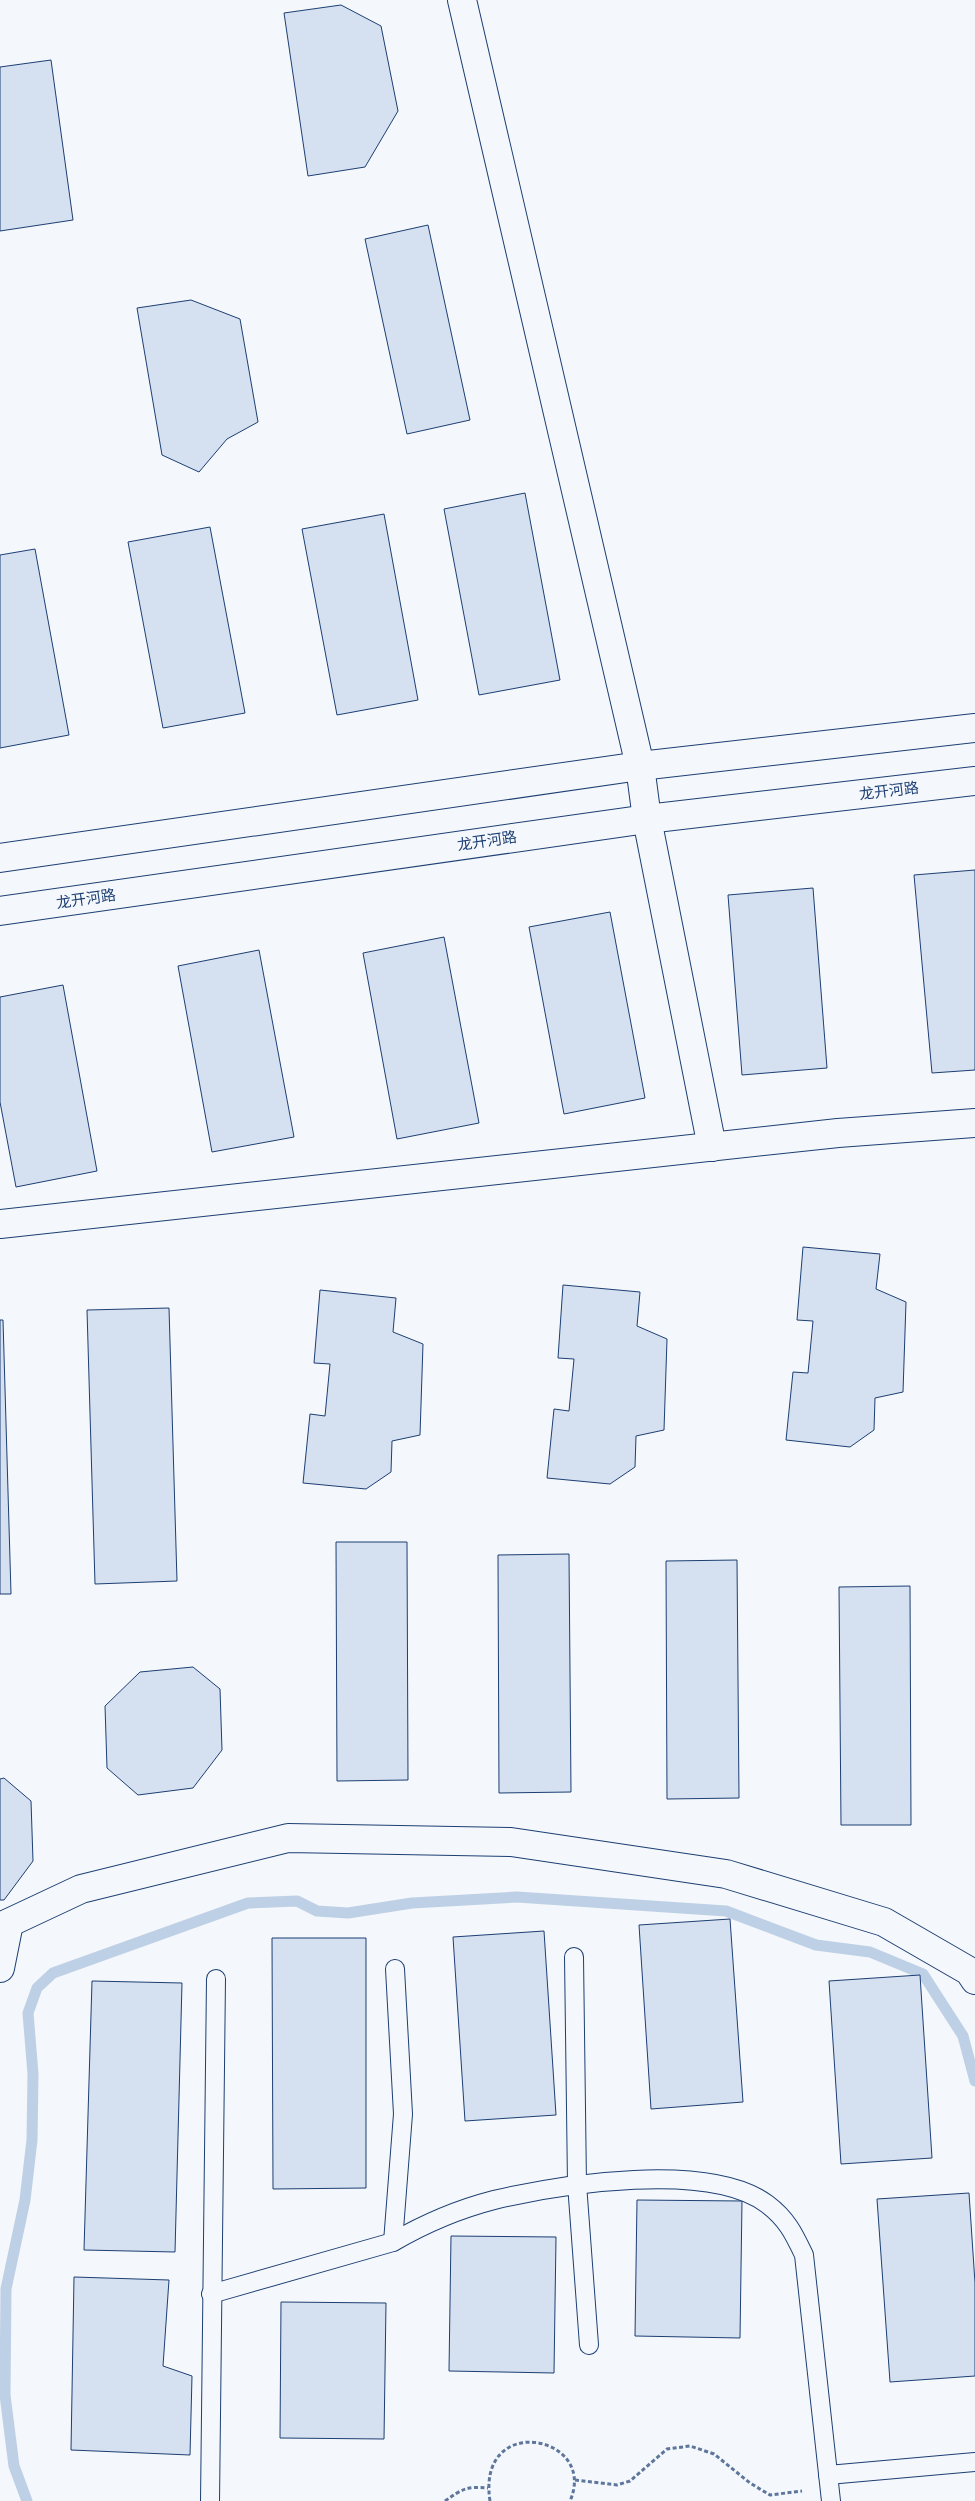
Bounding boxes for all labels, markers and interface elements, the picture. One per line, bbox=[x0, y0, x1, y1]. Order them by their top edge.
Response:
street label: 龙开河路 bbox=[858, 778, 920, 804]
street label: 龙开河路 bbox=[456, 828, 518, 854]
street label: 龙开河路 bbox=[55, 886, 117, 912]

